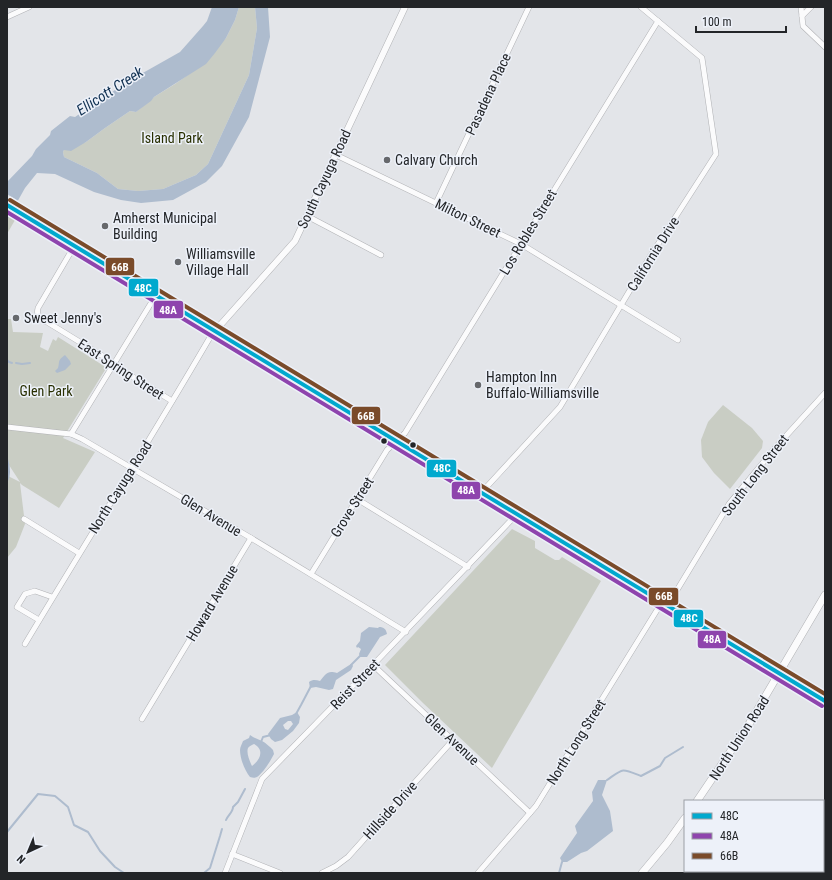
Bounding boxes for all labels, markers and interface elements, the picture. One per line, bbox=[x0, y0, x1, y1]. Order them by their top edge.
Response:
scale bar bbox=[696, 8, 786, 34]
text: 100 m bbox=[702, 15, 732, 29]
street label: Pasadena Place bbox=[462, 50, 514, 137]
water label: Ellicott Creek bbox=[73, 63, 147, 119]
street label: South Cayuga Road bbox=[294, 127, 354, 231]
park label: Island Park bbox=[141, 130, 204, 146]
place label: Calvary Church bbox=[395, 152, 478, 168]
marker: Calvary Church bbox=[382, 155, 392, 165]
street label: Los Robles Street bbox=[496, 186, 560, 278]
street label: Milton Street bbox=[433, 195, 503, 241]
place label: Amherst Municipal Building bbox=[113, 210, 217, 242]
street label: California Drive bbox=[624, 214, 682, 294]
marker: Amherst Municipal Building bbox=[100, 221, 110, 231]
place label: Williamsville Village Hall bbox=[186, 246, 256, 278]
line badge: 66B bbox=[105, 257, 135, 276]
marker: Williamsville Village Hall bbox=[173, 257, 183, 267]
text: 66B bbox=[111, 261, 129, 274]
line badge: 48C bbox=[128, 278, 159, 297]
text: 48C bbox=[134, 282, 152, 295]
line badge: 48A bbox=[153, 300, 184, 319]
text: 48A bbox=[159, 304, 177, 317]
place label: Sweet Jenny's bbox=[24, 310, 102, 326]
marker: Sweet Jenny's bbox=[11, 313, 21, 323]
street label: East Spring Street bbox=[75, 335, 167, 403]
place label: Hampton Inn Buffalo-Williamsville bbox=[486, 369, 599, 401]
marker: Hampton Inn Buffalo-Williamsville bbox=[473, 380, 483, 390]
park label: Glen Park bbox=[19, 383, 73, 399]
line badge: 66B bbox=[351, 406, 381, 425]
text: 66B bbox=[357, 410, 375, 423]
street label: South Long Street bbox=[718, 431, 792, 519]
unlabelled marker bbox=[379, 436, 389, 446]
street label: North Cayuga Road bbox=[85, 438, 155, 536]
unlabelled marker bbox=[408, 440, 418, 450]
line badge: 48C bbox=[426, 459, 457, 478]
text: 48C bbox=[433, 462, 451, 475]
street label: Grove Street bbox=[327, 474, 377, 540]
line badge: 48A bbox=[451, 481, 481, 500]
text: 48A bbox=[457, 484, 475, 497]
street label: Glen Avenue bbox=[178, 491, 245, 540]
street label: Howard Avenue bbox=[183, 562, 241, 644]
line badge: 66B bbox=[648, 587, 679, 606]
text: 66B bbox=[655, 590, 673, 603]
line badge: 48C bbox=[673, 609, 704, 628]
text: 48C bbox=[680, 612, 698, 625]
line badge: 48A bbox=[697, 630, 727, 649]
text: 48A bbox=[703, 633, 721, 646]
street label: Reist Street bbox=[327, 656, 383, 712]
street label: North Union Road bbox=[706, 693, 772, 783]
street label: North Long Street bbox=[543, 696, 609, 788]
street label: Glen Avenue bbox=[422, 710, 483, 768]
street label: Hillside Drive bbox=[360, 777, 421, 842]
legend bbox=[684, 800, 824, 872]
text: 48C bbox=[720, 809, 739, 823]
text: 48A bbox=[720, 829, 739, 843]
north arrow bbox=[8, 832, 48, 872]
text: 66B bbox=[720, 849, 738, 863]
text: N bbox=[14, 852, 28, 866]

